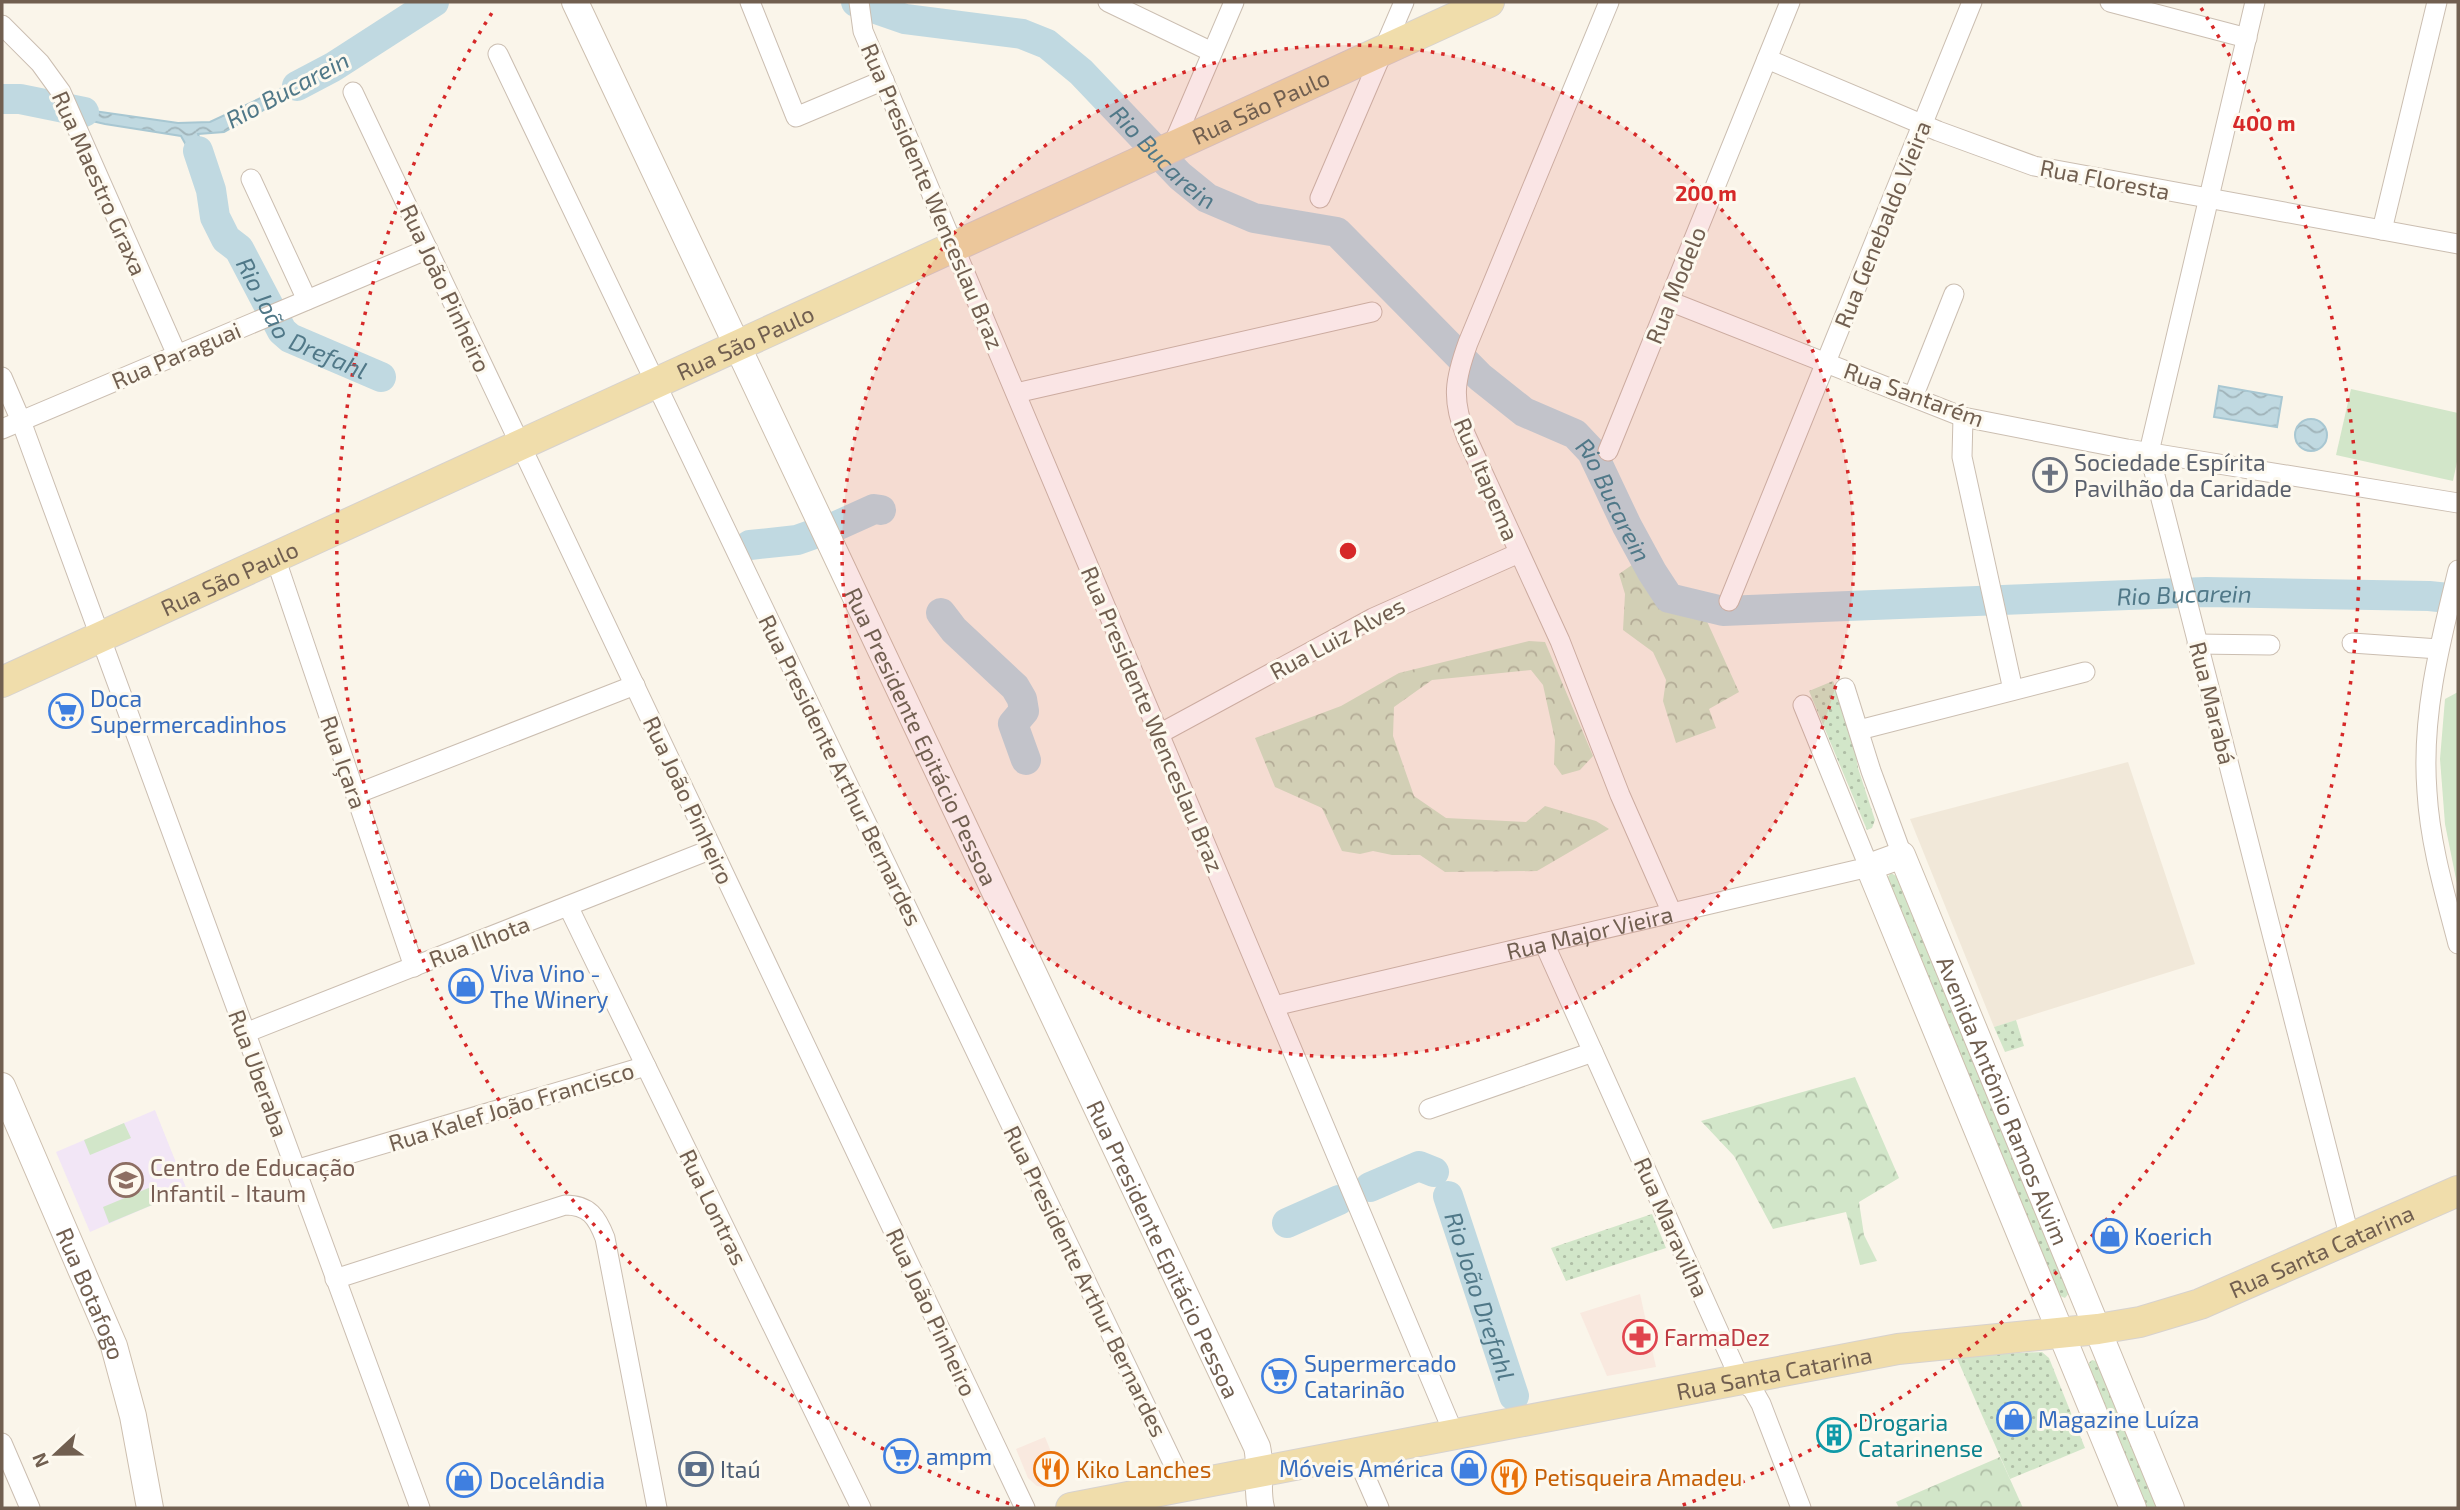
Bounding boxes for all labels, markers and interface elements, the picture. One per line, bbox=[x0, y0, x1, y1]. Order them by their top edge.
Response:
street label: Rua Presidente Wenceslau Braz bbox=[856, 39, 1010, 353]
water label: Rio Bucarein bbox=[220, 44, 354, 134]
street label: Rua São Paulo bbox=[1187, 63, 1334, 150]
street label: Rua Maestro Graxa bbox=[47, 86, 153, 280]
water label: Rio Bucarein bbox=[1105, 99, 1220, 214]
text: 400 m bbox=[2233, 110, 2295, 135]
street label: Rua Genebaldo Vieira bbox=[1828, 116, 1936, 332]
street label: Rua Floresta bbox=[2038, 153, 2172, 205]
text: 200 m bbox=[1675, 180, 1737, 205]
street label: Rua João Pinheiro bbox=[395, 199, 497, 377]
street label: Rua Modelo bbox=[1639, 222, 1711, 348]
water label: Rio João Drefahl bbox=[231, 252, 372, 384]
street label: Rua São Paulo bbox=[672, 299, 818, 386]
street label: Rua Paraguai bbox=[107, 315, 245, 395]
street label: Rua Santarém bbox=[1840, 356, 1988, 432]
street label: Rua Itapema bbox=[1449, 413, 1525, 545]
water label: Rio Bucarein bbox=[1571, 431, 1658, 566]
place label: Sociedade Espírita Pavilhão da Caridade bbox=[2074, 448, 2292, 502]
church icon: Sociedade Espírita Pavilhão da Caridade bbox=[2031, 456, 2069, 494]
street label: Rua São Paulo bbox=[156, 535, 303, 622]
centre of rings bbox=[1336, 539, 1360, 563]
street label: Rua Presidente Wenceslau Braz bbox=[1076, 562, 1230, 876]
water label: Rio Bucarein bbox=[2116, 577, 2252, 610]
street label: Rua Presidente Epitácio Pessoa bbox=[839, 583, 1004, 890]
street label: Rua Luiz Alves bbox=[1265, 591, 1409, 685]
street label: Rua Presidente Arthur Bernardes bbox=[753, 610, 929, 930]
street label: Rua Marabá bbox=[2184, 639, 2242, 767]
place label: Doca Supermercadinhos bbox=[90, 684, 287, 738]
supermarket icon: Doca Supermercadinhos bbox=[47, 692, 85, 730]
street label: Rua João Pinheiro bbox=[638, 711, 740, 889]
street label: Rua Içara bbox=[314, 712, 373, 813]
street label: Rua Major Vieira bbox=[1504, 899, 1675, 965]
street label: Rua Ilhota bbox=[425, 909, 533, 973]
street label: Avenida Antônio Ramos Alvim bbox=[1931, 952, 2075, 1249]
place label: Viva Vino - The Winery bbox=[490, 959, 609, 1013]
shop icon: Viva Vino - The Winery bbox=[447, 967, 485, 1005]
street label: Rua Uberaba bbox=[223, 1006, 295, 1140]
street label: Rua Kalef João Francisco bbox=[385, 1055, 637, 1157]
street label: Rua Presidente Epitácio Pessoa bbox=[1081, 1096, 1246, 1402]
street label: Rua Presidente Arthur Bernardes bbox=[998, 1121, 1174, 1441]
street label: Rua Lontras bbox=[674, 1144, 754, 1270]
place label: Centro de Educação Infantil - Itaum bbox=[150, 1153, 355, 1207]
street label: Rua Maravilha bbox=[1629, 1153, 1715, 1301]
school or university icon: Centro de Educação Infantil - Itaum bbox=[107, 1161, 145, 1199]
street label: Rua Santa Catarina bbox=[2225, 1198, 2418, 1303]
water label: Rio João Drefahl bbox=[1440, 1208, 1522, 1383]
shop icon: Koerich bbox=[2091, 1217, 2129, 1255]
place label: Koerich bbox=[2134, 1222, 2212, 1250]
street label: Rua Botafogo bbox=[51, 1223, 131, 1363]
street label: Rua João Pinheiro bbox=[881, 1223, 983, 1401]
pharmacy icon: FarmaDez bbox=[1621, 1318, 1659, 1356]
place label: FarmaDez bbox=[1664, 1323, 1770, 1351]
street label: Rua Santa Catarina bbox=[1674, 1340, 1874, 1405]
place label: Supermercado Catarinão bbox=[1304, 1349, 1456, 1403]
supermarket icon: Supermercado Catarinão bbox=[1260, 1357, 1298, 1395]
shop icon: Magazine Luíza bbox=[1995, 1400, 2033, 1438]
place label: Magazine Luíza bbox=[2038, 1405, 2199, 1433]
place label: Drogaria Catarinense bbox=[1858, 1408, 1983, 1462]
building icon: Drogaria Catarinense bbox=[1815, 1416, 1853, 1454]
north arrow bbox=[21, 1419, 91, 1489]
supermarket icon: ampm bbox=[882, 1437, 920, 1475]
place label: ampm bbox=[926, 1442, 992, 1470]
shop icon: Móveis América bbox=[1450, 1449, 1488, 1487]
text: N bbox=[27, 1450, 53, 1471]
bank icon: Itaú bbox=[677, 1450, 715, 1488]
restaurant icon: Kiko Lanches bbox=[1032, 1450, 1070, 1488]
place label: Móveis América bbox=[1279, 1454, 1444, 1482]
place label: Itaú bbox=[720, 1455, 761, 1483]
place label: Kiko Lanches bbox=[1076, 1455, 1211, 1483]
restaurant icon: Petisqueira Amadeu bbox=[1490, 1458, 1528, 1496]
shop icon: Docelândia bbox=[445, 1461, 483, 1499]
place label: Petisqueira Amadeu bbox=[1534, 1463, 1742, 1491]
place label: Docelândia bbox=[489, 1466, 605, 1494]

